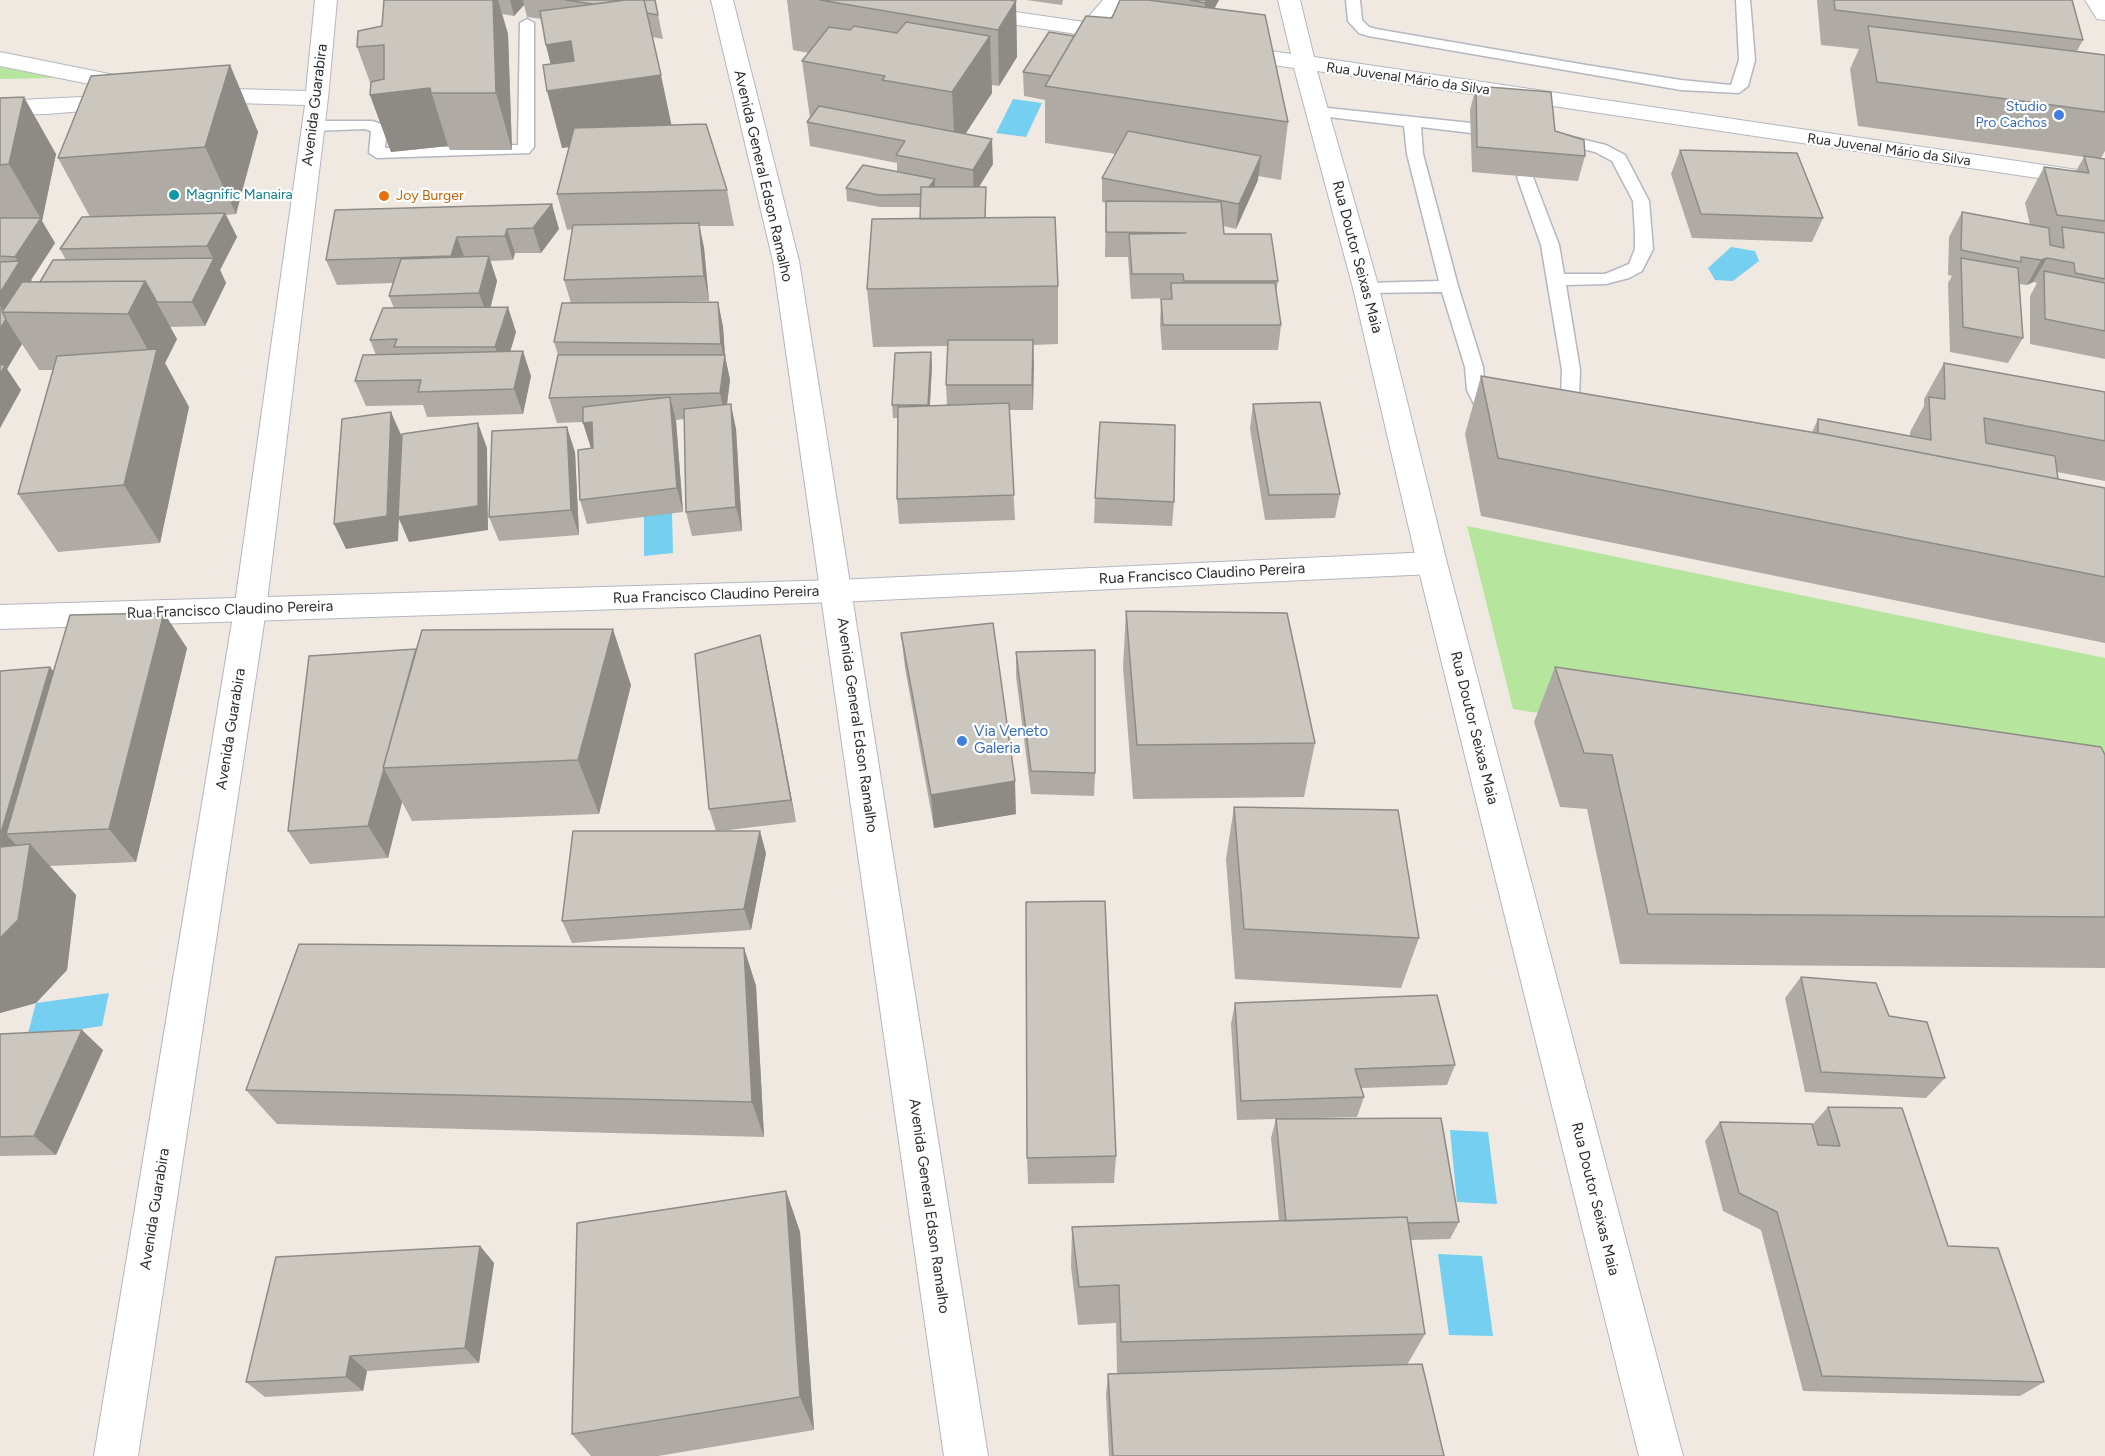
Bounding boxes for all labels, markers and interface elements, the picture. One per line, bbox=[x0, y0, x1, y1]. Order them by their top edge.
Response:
street label: Avenida Guarabira bbox=[299, 43, 331, 167]
street label: Rua Juvenal Mário da Silva bbox=[1325, 59, 1491, 99]
street label: Avenida General Edson Ramalho bbox=[730, 68, 796, 284]
place label: Studio Pro Cachos bbox=[1975, 99, 2047, 132]
marker: Studio Pro Cachos bbox=[2052, 108, 2066, 122]
street label: Rua Juvenal Mário da Silva bbox=[1806, 130, 1972, 170]
street label: Rua Doutor Seixas Maia bbox=[1328, 179, 1386, 335]
place label: Magnific Manaira bbox=[186, 187, 293, 203]
marker: Magnific Manaira bbox=[167, 188, 181, 202]
place label: Joy Burger bbox=[396, 188, 464, 204]
marker: Joy Burger bbox=[377, 189, 391, 203]
street label: Rua Francisco Claudino Pereira bbox=[1098, 560, 1306, 588]
street label: Rua Francisco Claudino Pereira bbox=[612, 582, 820, 608]
street label: Rua Francisco Claudino Pereira bbox=[126, 597, 334, 623]
street label: Avenida General Edson Ramalho bbox=[833, 616, 881, 834]
street label: Rua Doutor Seixas Maia bbox=[1446, 649, 1502, 807]
street label: Avenida Guarabira bbox=[212, 667, 250, 791]
place label: Via Veneto Galeria bbox=[974, 723, 1048, 758]
marker: Via Veneto Galeria bbox=[955, 734, 969, 748]
street label: Avenida General Edson Ramalho bbox=[905, 1097, 953, 1315]
street label: Rua Doutor Seixas Maia bbox=[1567, 1120, 1623, 1278]
street label: Avenida Guarabira bbox=[136, 1147, 174, 1271]

